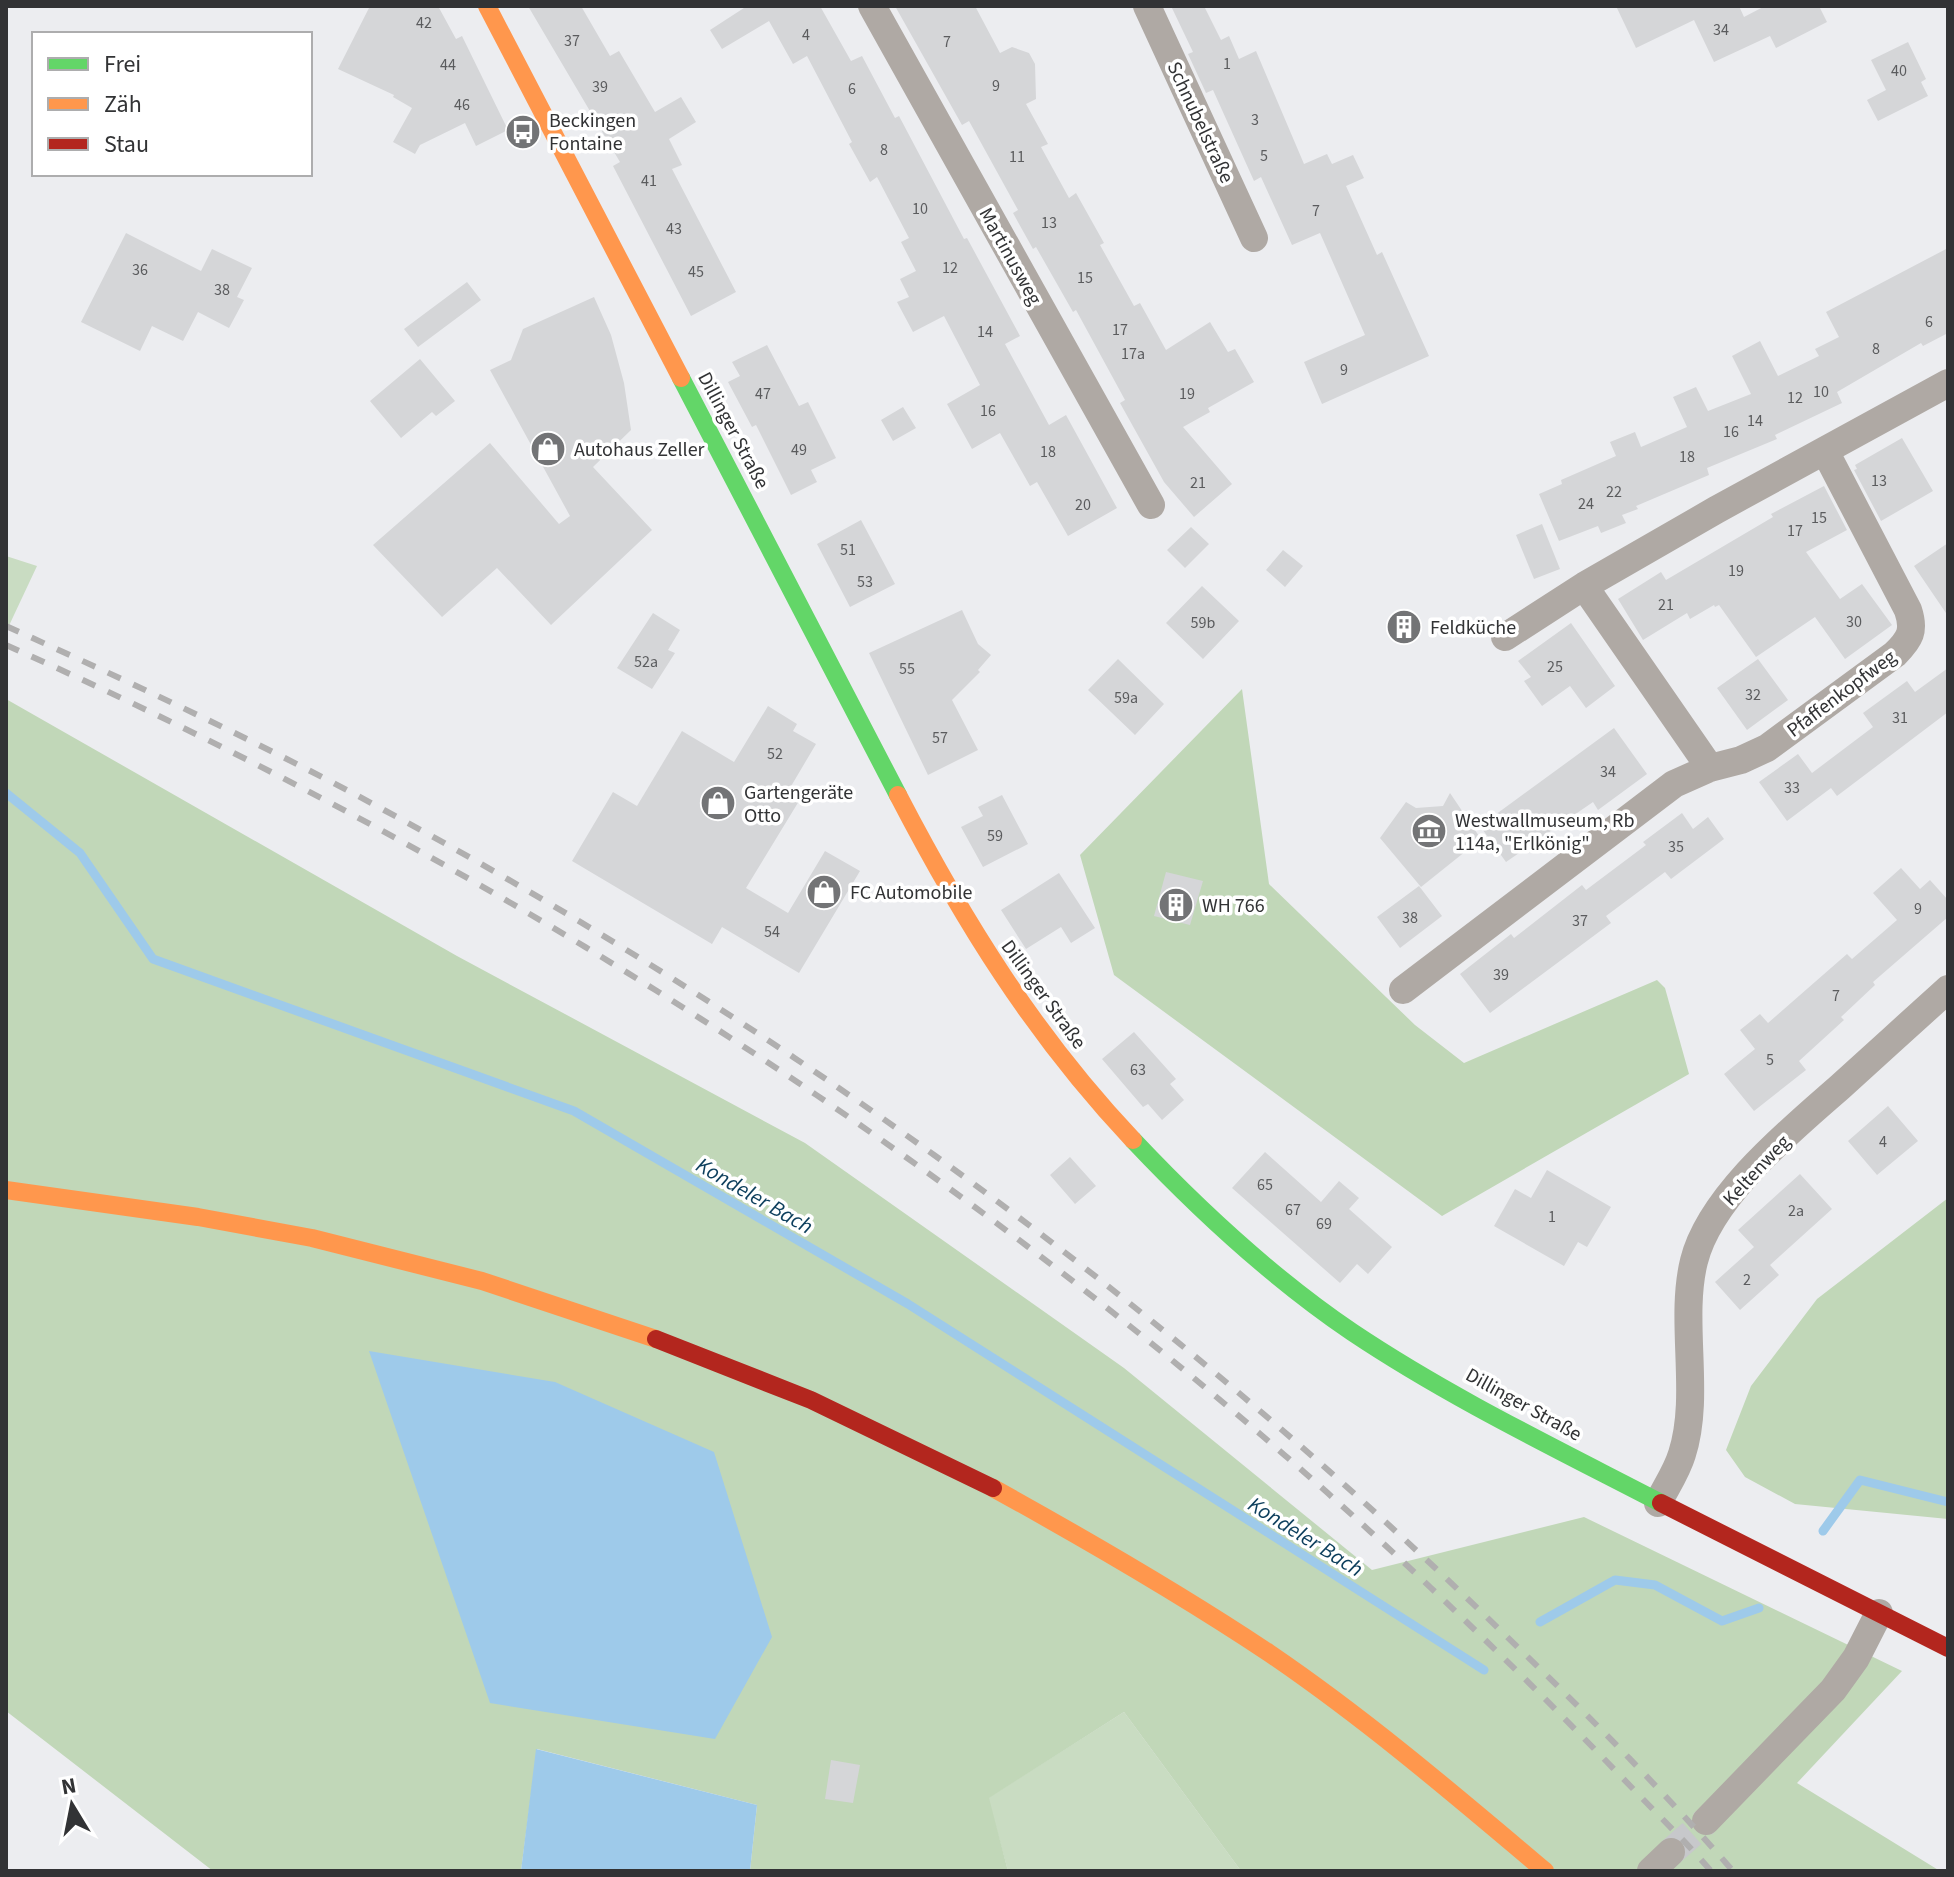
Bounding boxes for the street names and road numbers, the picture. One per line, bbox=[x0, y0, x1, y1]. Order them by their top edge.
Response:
street label: Schnubelstraße bbox=[1160, 57, 1241, 188]
street label: Martinusweg bbox=[972, 203, 1048, 310]
street label: Dillinger Straße bbox=[690, 367, 776, 494]
street label: Pfaffenkopfweg bbox=[1781, 643, 1902, 744]
street label: Dillinger Straße bbox=[994, 934, 1092, 1055]
street label: Keltenweg bbox=[1717, 1129, 1797, 1212]
street label: Dillinger Straße bbox=[1460, 1361, 1587, 1448]

